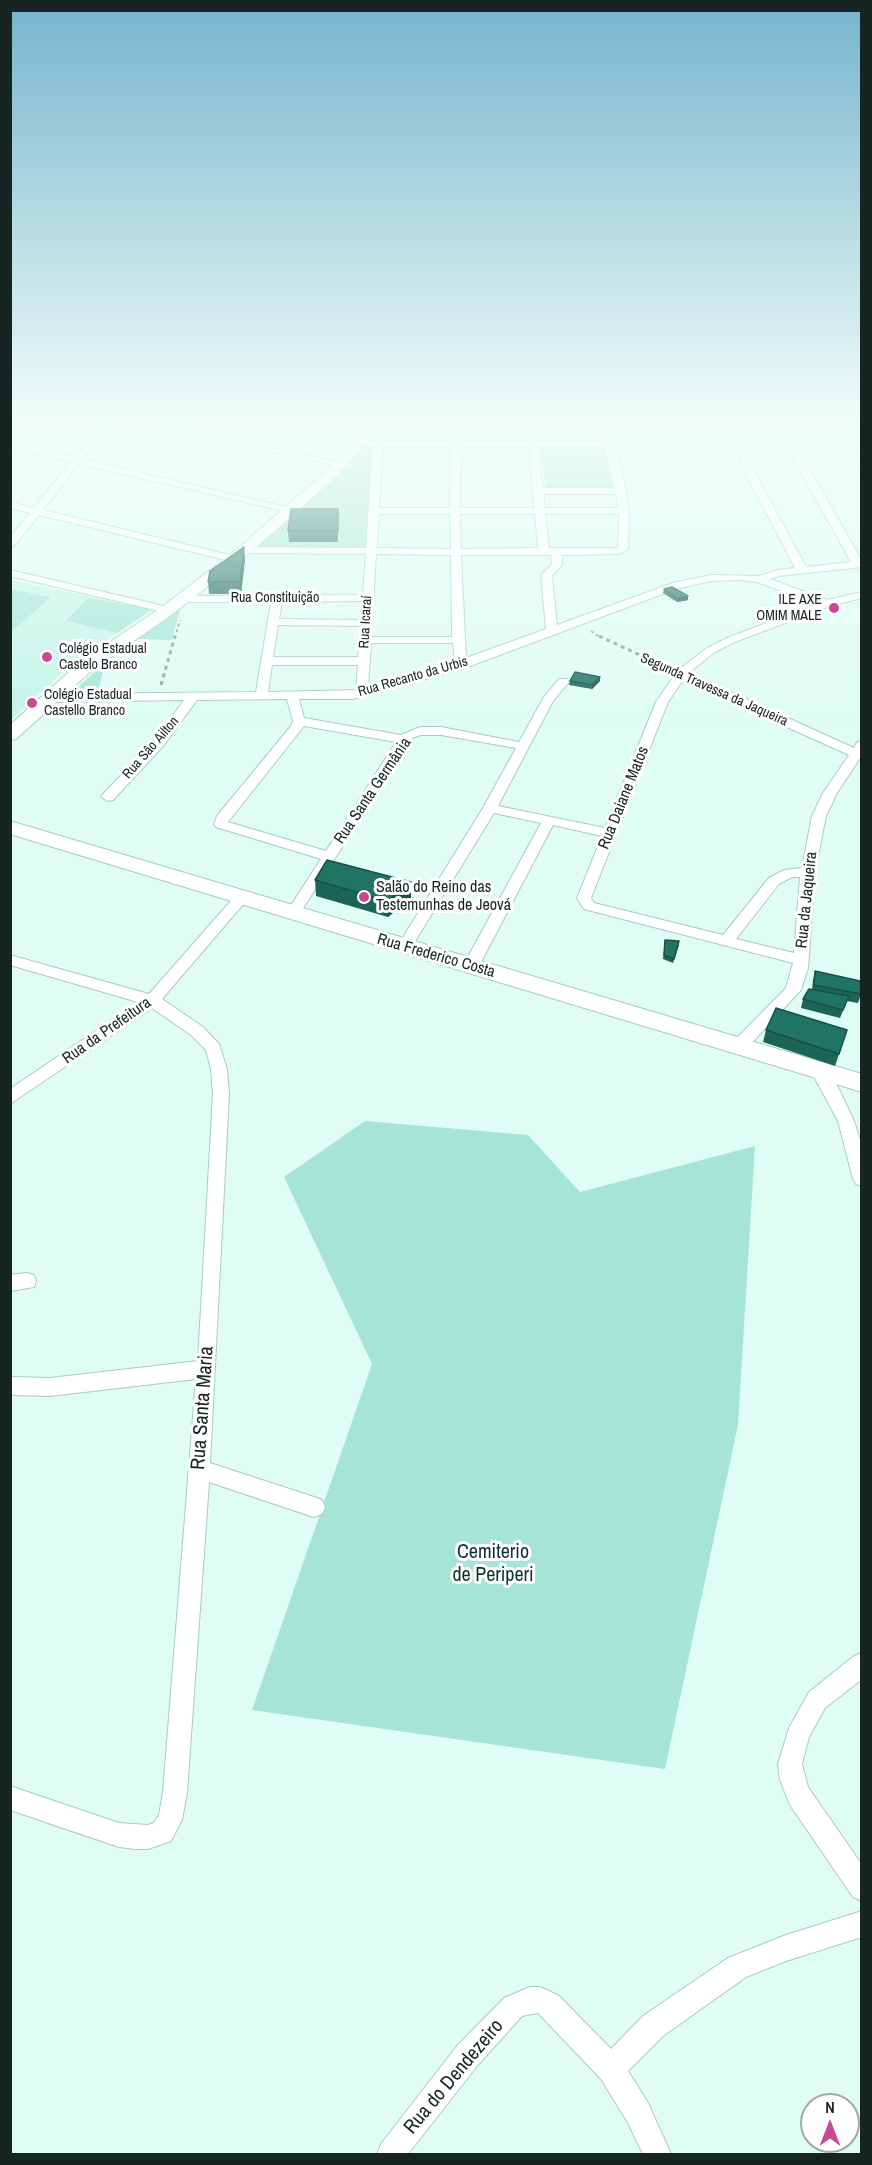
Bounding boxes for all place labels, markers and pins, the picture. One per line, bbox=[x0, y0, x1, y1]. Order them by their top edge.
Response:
place label: ILE AXE OMIM MALE bbox=[756, 592, 822, 624]
marker: ILE AXE OMIM MALE bbox=[827, 601, 841, 615]
place label: Colégio Estadual Castelo Branco bbox=[59, 641, 146, 674]
marker: Colégio Estadual Castelo Branco bbox=[40, 650, 54, 664]
place label: Colégio Estadual Castello Branco bbox=[44, 687, 131, 720]
marker: Colégio Estadual Castello Branco bbox=[25, 696, 39, 710]
place label: Salão do Reino das Testemunhas de Jeová bbox=[376, 878, 511, 916]
marker: Salão do Reino das Testemunhas de Jeová bbox=[357, 890, 371, 904]

